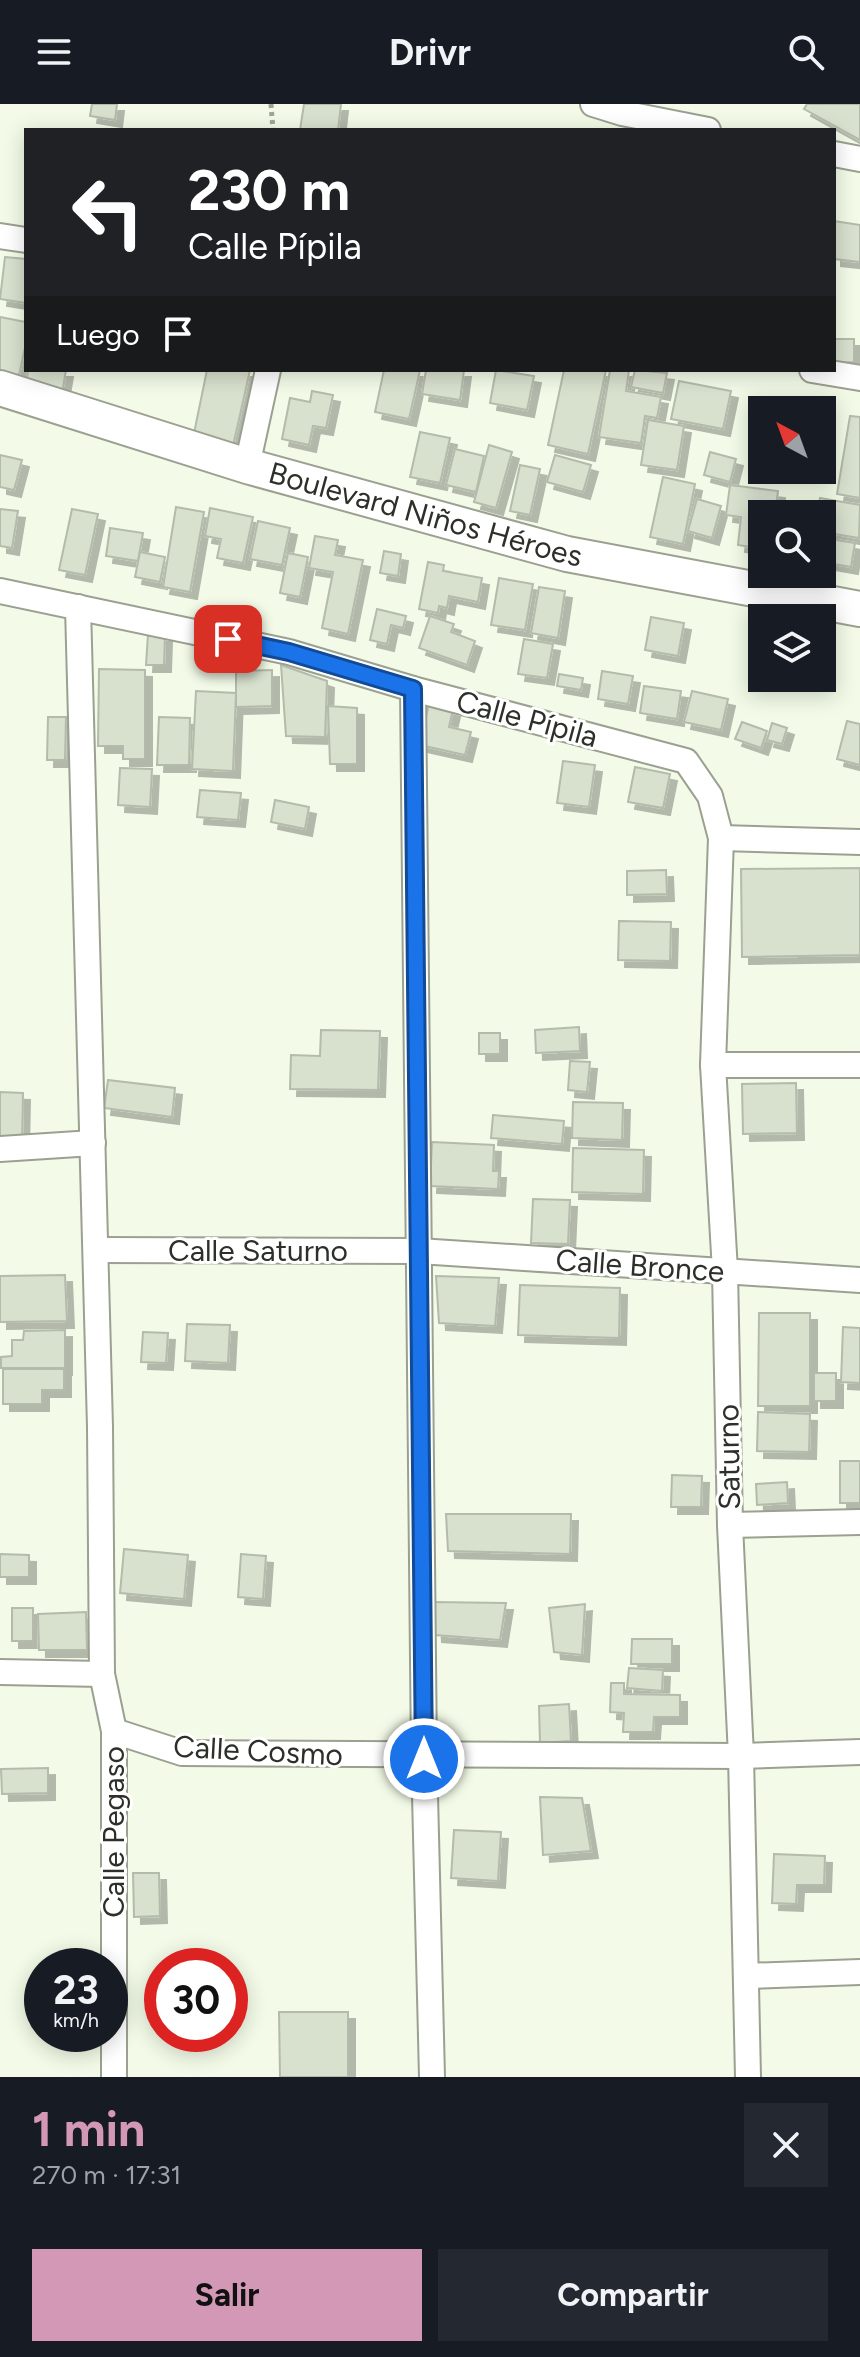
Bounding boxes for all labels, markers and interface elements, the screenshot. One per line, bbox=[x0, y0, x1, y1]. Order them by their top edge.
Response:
icon: menu bbox=[32, 30, 76, 74]
icon: search bbox=[784, 30, 828, 74]
text: Drivr bbox=[389, 31, 471, 74]
text: 230 m bbox=[188, 157, 350, 224]
icon: left bbox=[56, 160, 160, 264]
text: Calle Pípila bbox=[188, 225, 362, 268]
icon: arrive bbox=[156, 312, 200, 356]
text: Luego bbox=[56, 316, 140, 353]
north arrow bbox=[748, 396, 836, 484]
map controls bbox=[748, 396, 836, 692]
street label: Boulevard Niños Héroes bbox=[265, 454, 585, 574]
button: search bbox=[748, 500, 836, 588]
button: layers bbox=[748, 604, 836, 692]
pin bbox=[194, 605, 262, 673]
icon: arrive bbox=[206, 617, 250, 661]
street label: Calle Pípila bbox=[452, 682, 602, 755]
street label: Calle Saturno bbox=[168, 1232, 348, 1269]
street label: Calle Bronce bbox=[554, 1241, 726, 1290]
street label: Saturno bbox=[709, 1404, 748, 1510]
position arrow bbox=[382, 1717, 466, 1801]
street label: Calle Cosmo bbox=[172, 1728, 344, 1773]
street label: Calle Pegaso bbox=[95, 1746, 132, 1918]
speed limit sign: 30 bbox=[144, 1948, 248, 2052]
text: 23 bbox=[53, 1966, 99, 2014]
text: km/h bbox=[53, 2008, 99, 2032]
text: 1 min bbox=[32, 2100, 145, 2158]
button: close bbox=[744, 2103, 828, 2187]
text: 270 m · 17:31 bbox=[32, 2159, 181, 2191]
button: Salir bbox=[32, 2249, 422, 2341]
button: Compartir bbox=[438, 2249, 828, 2341]

